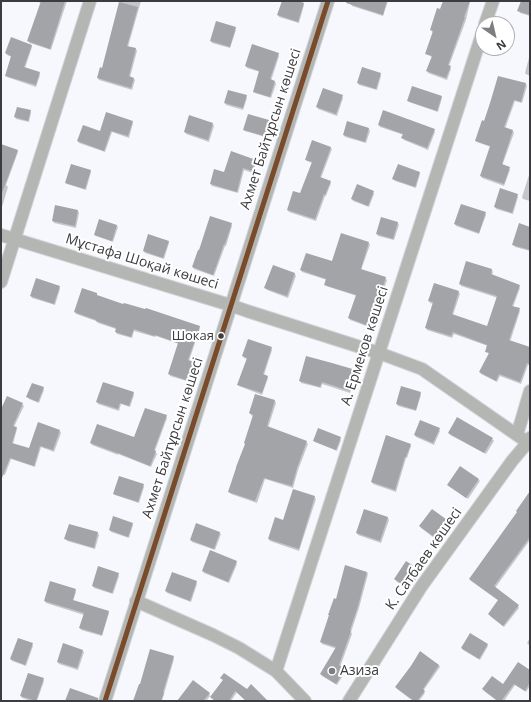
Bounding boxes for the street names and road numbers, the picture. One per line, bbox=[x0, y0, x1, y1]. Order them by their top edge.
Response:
street label: Ахмет Байтұрсын көшесі bbox=[237, 46, 305, 212]
street label: Мұстафа Шоқай көшесі bbox=[63, 231, 221, 293]
street label: А. Ермеков көшесі bbox=[338, 284, 392, 408]
street label: Ахмет Байтұрсын көшесі bbox=[139, 355, 207, 521]
street label: К. Сатбаев көшесі bbox=[382, 505, 466, 613]

